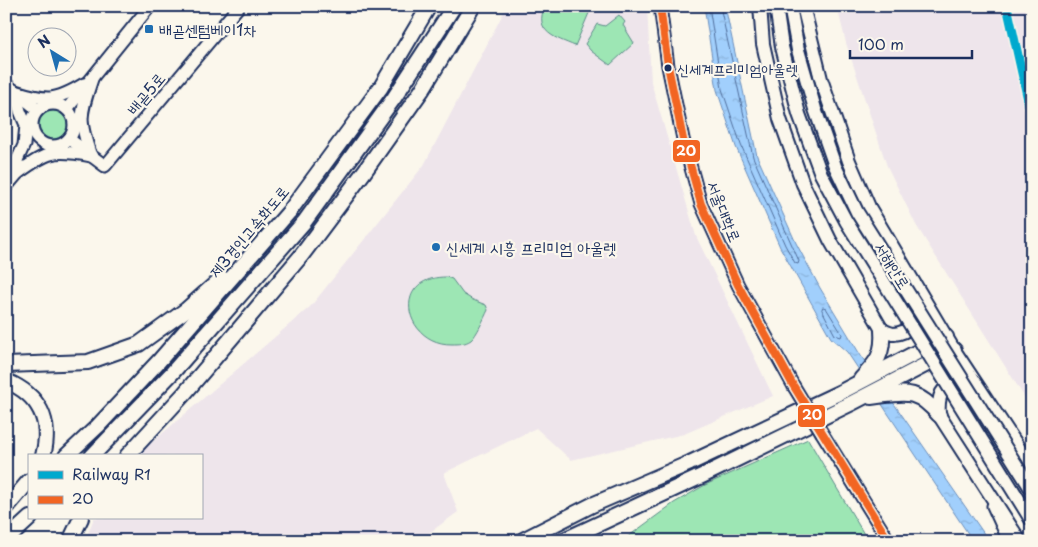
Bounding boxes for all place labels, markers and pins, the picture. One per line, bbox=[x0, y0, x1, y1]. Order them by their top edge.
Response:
place label: 배곧센텀베이1차 bbox=[159, 17, 256, 41]
marker: 배곧센텀베이1차 bbox=[143, 23, 155, 35]
place label: 신세계프리미엄아울렛 bbox=[677, 57, 798, 80]
marker: 신세계프리미엄아울렛 bbox=[663, 63, 673, 73]
place label: 신세계 시흥 프리미엄 아울렛 bbox=[446, 235, 616, 259]
marker: 신세계 시흥 프리미엄 아울렛 bbox=[430, 241, 442, 253]

